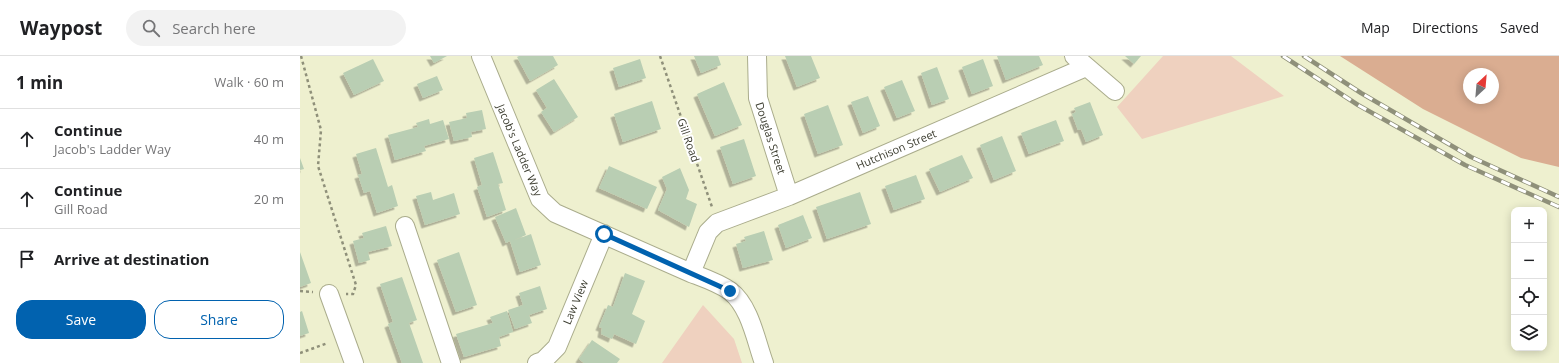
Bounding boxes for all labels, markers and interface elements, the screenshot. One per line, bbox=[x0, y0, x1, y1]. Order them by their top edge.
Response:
search box bbox=[126, 10, 406, 46]
text: Waypost bbox=[20, 15, 102, 41]
icon: search bbox=[140, 17, 162, 39]
text: Search here bbox=[172, 18, 256, 38]
text: Map bbox=[1361, 18, 1390, 37]
text: Directions bbox=[1412, 18, 1478, 37]
text: Saved bbox=[1500, 18, 1539, 37]
north arrow bbox=[1463, 68, 1499, 104]
text: 1 min bbox=[16, 71, 63, 94]
text: Walk · 60 m bbox=[214, 73, 284, 91]
street label: Douglas Street bbox=[752, 100, 790, 176]
street label: Jacob's Ladder Way bbox=[493, 101, 546, 199]
street label: Gill Road bbox=[675, 116, 703, 164]
text: Continue bbox=[54, 120, 122, 140]
street label: Hutchison Street bbox=[854, 125, 938, 173]
icon: ahead bbox=[16, 128, 38, 150]
text: 40 m bbox=[254, 130, 284, 148]
text: Jacob's Ladder Way bbox=[54, 140, 171, 158]
text: Continue bbox=[54, 180, 122, 200]
icon: ahead bbox=[16, 188, 38, 210]
text: 20 m bbox=[254, 190, 284, 208]
text: Gill Road bbox=[54, 200, 108, 218]
map controls bbox=[1511, 207, 1547, 351]
button: + bbox=[1511, 207, 1547, 243]
route start bbox=[595, 225, 613, 243]
button: − bbox=[1511, 243, 1547, 279]
icon: arrive bbox=[16, 248, 38, 270]
text: Arrive at destination bbox=[54, 249, 209, 269]
street label: Law View bbox=[559, 277, 591, 327]
button: locate bbox=[1511, 279, 1547, 315]
route end bbox=[721, 282, 739, 300]
button: Save bbox=[16, 300, 146, 339]
button: Share bbox=[154, 300, 284, 339]
button: layers bbox=[1511, 315, 1547, 351]

